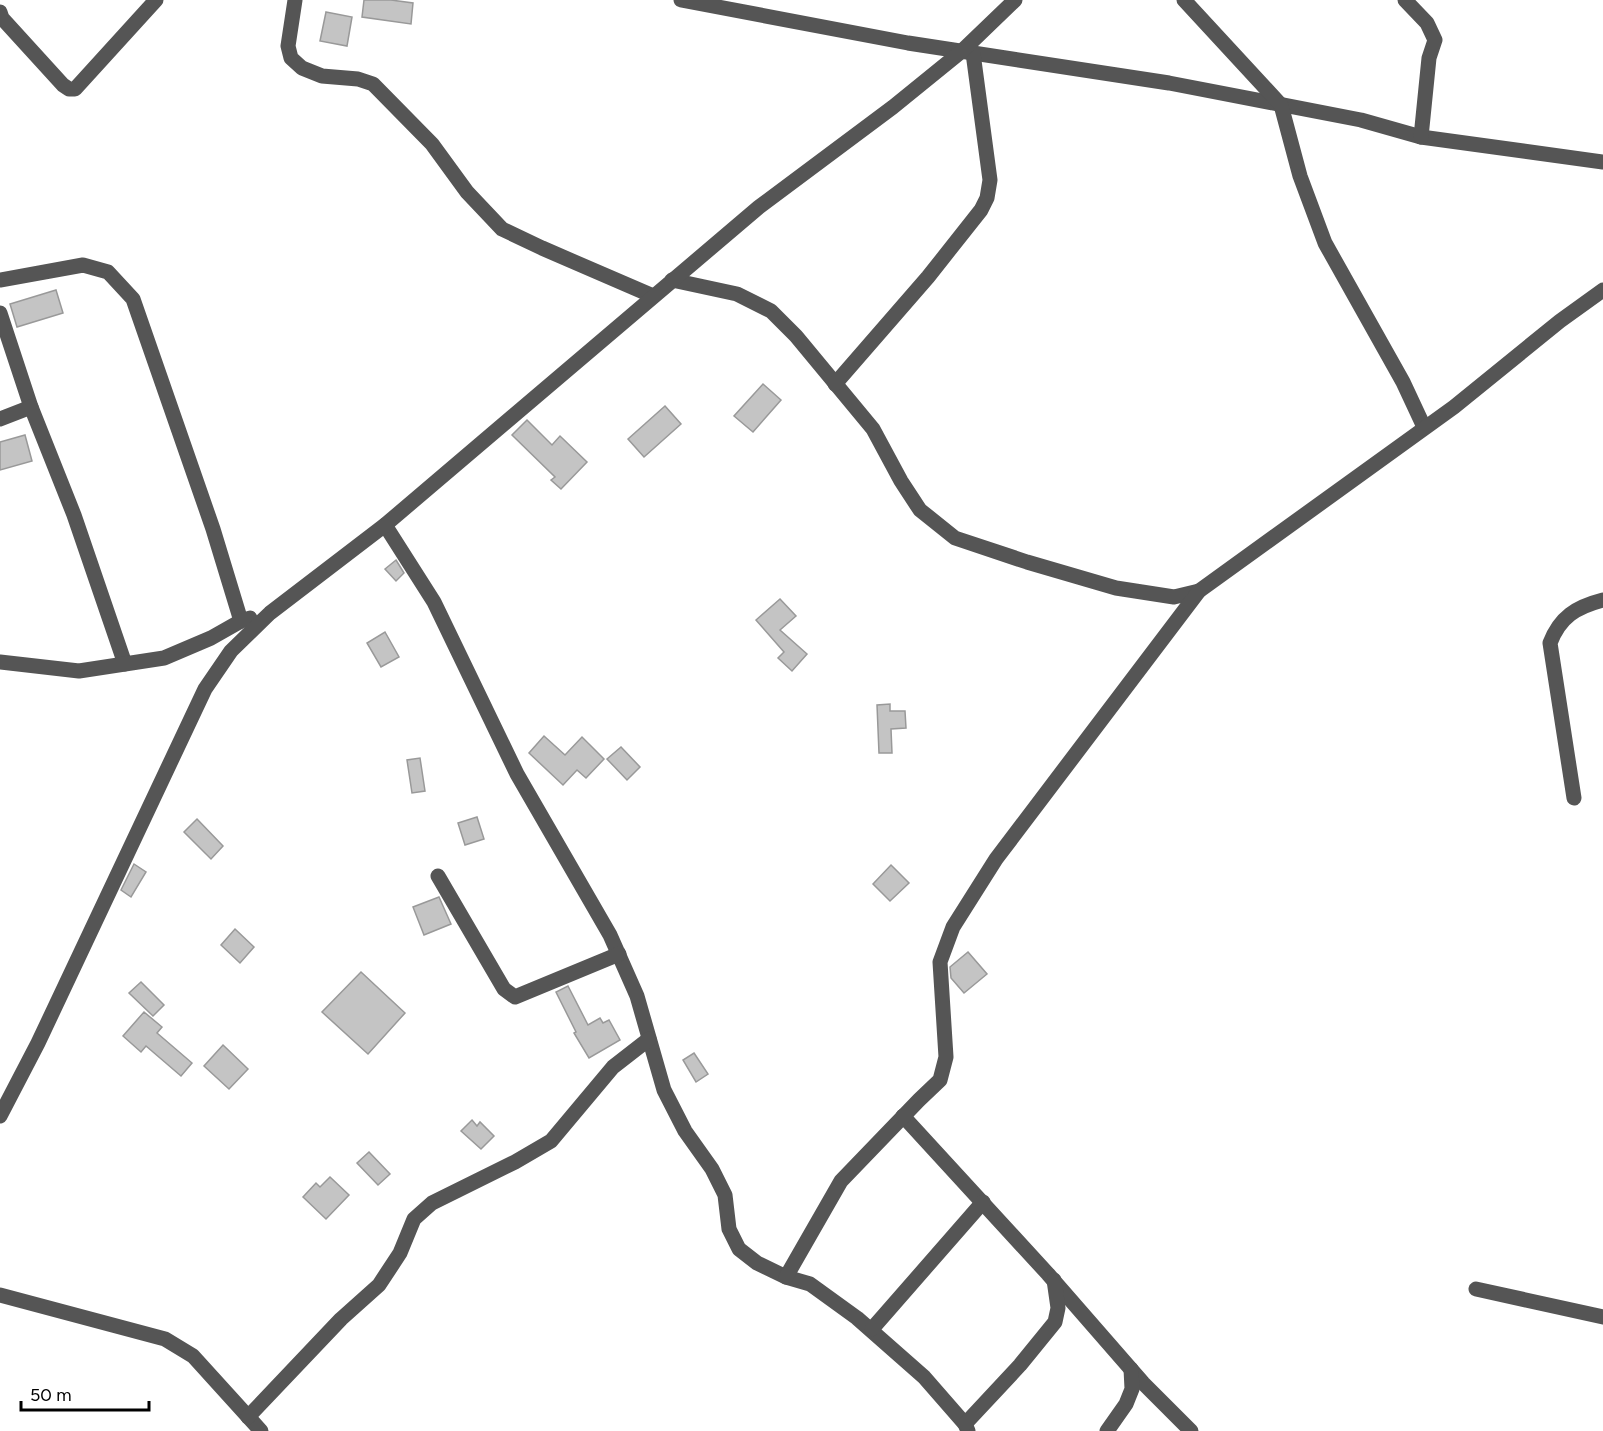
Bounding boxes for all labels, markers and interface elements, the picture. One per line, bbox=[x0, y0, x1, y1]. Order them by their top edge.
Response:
scale bar bbox=[21, 1374, 148, 1412]
text: 50 m bbox=[30, 1384, 72, 1406]

